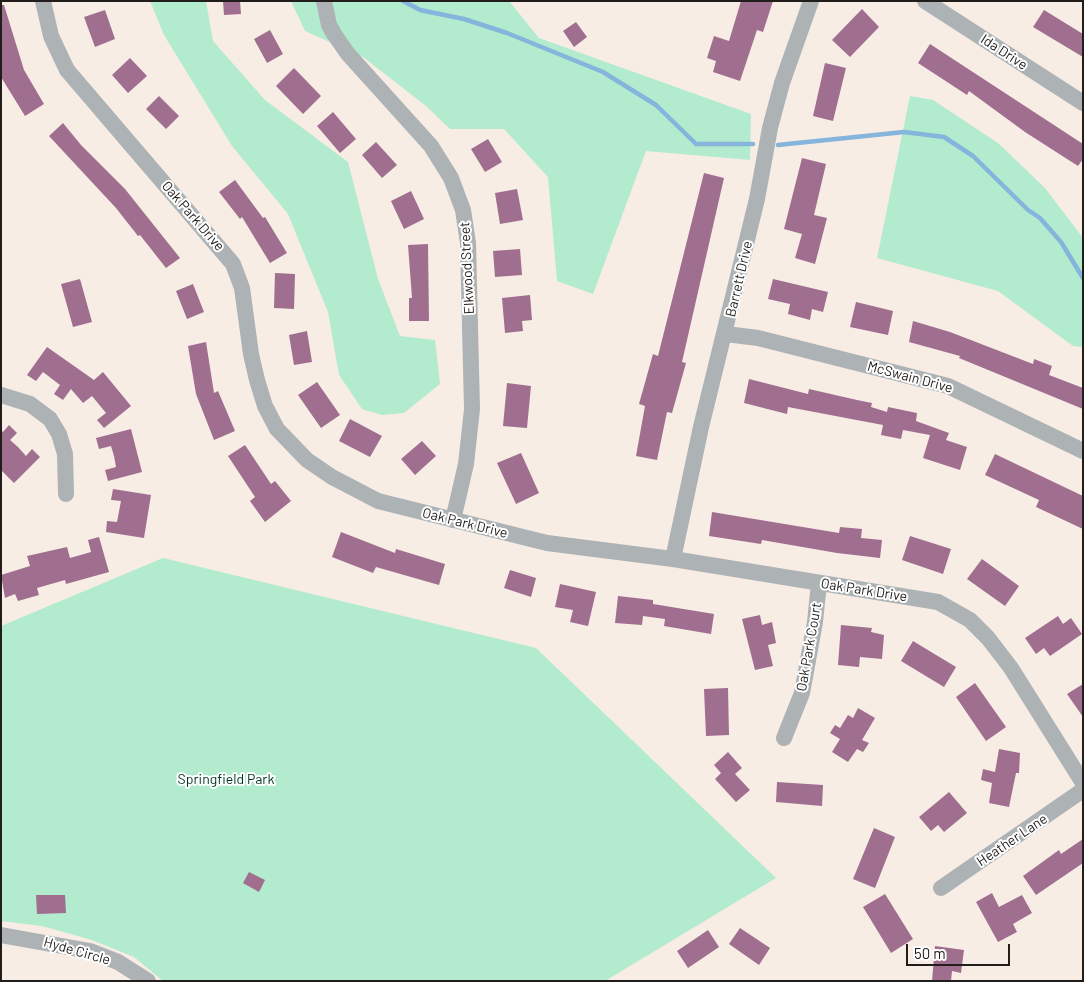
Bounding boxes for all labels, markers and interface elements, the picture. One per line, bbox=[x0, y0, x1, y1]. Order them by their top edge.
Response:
street label: Ida Drive bbox=[977, 31, 1031, 73]
street label: Oak Park Drive bbox=[158, 178, 228, 254]
street label: Elkwood Street bbox=[456, 221, 478, 315]
street label: Barrett Drive bbox=[722, 239, 756, 319]
street label: McSwain Drive bbox=[865, 358, 955, 396]
street label: Oak Park Drive bbox=[421, 504, 509, 542]
street label: Oak Park Drive bbox=[820, 575, 908, 605]
street label: Oak Park Court bbox=[793, 601, 825, 693]
park label: Springfield Park bbox=[178, 771, 274, 787]
street label: Heather Lane bbox=[973, 810, 1051, 870]
street label: Hyde Circle bbox=[42, 934, 112, 968]
scale bar bbox=[909, 934, 1013, 966]
text: 50 m bbox=[914, 944, 946, 962]

